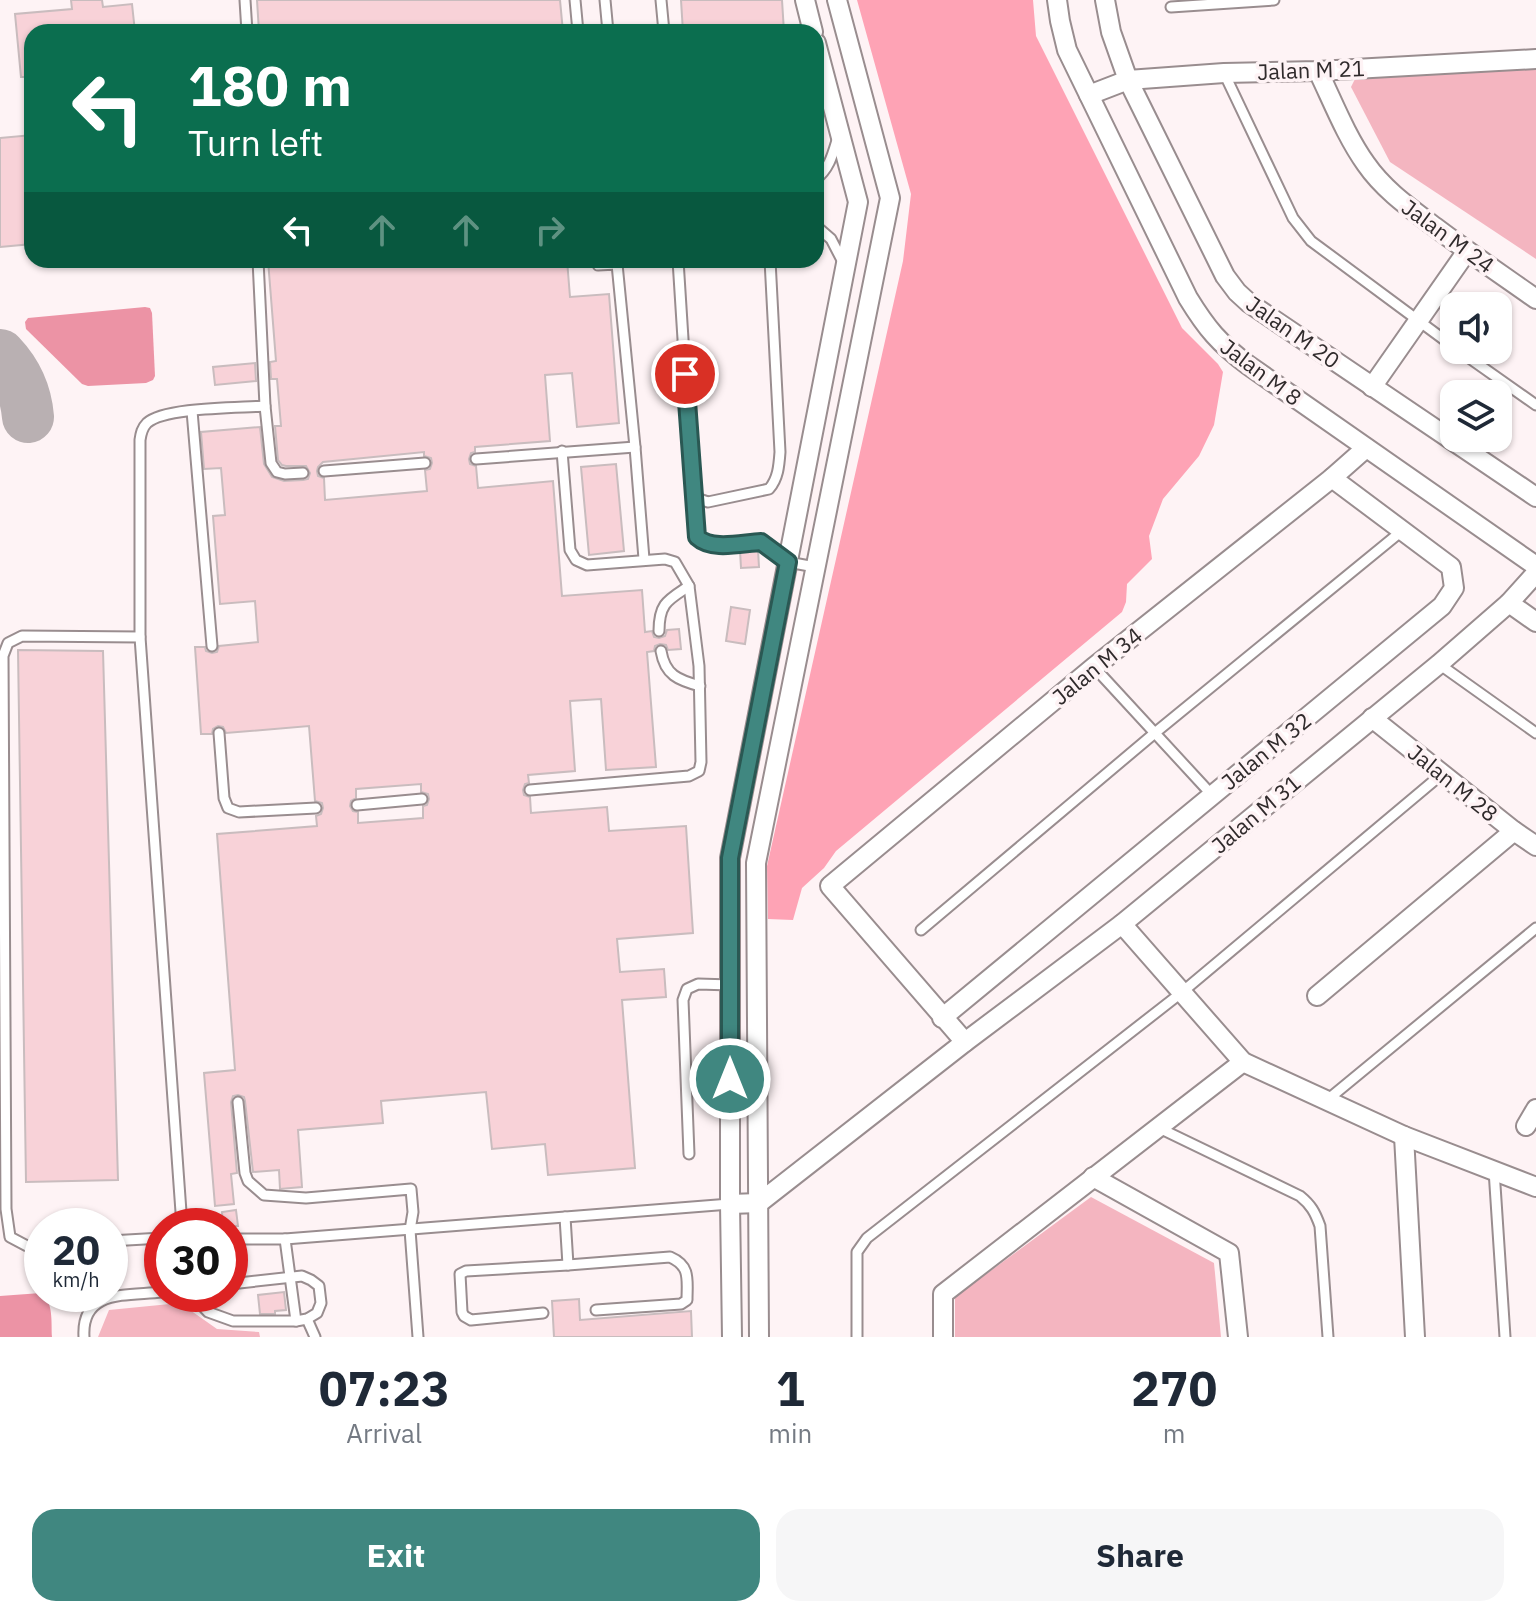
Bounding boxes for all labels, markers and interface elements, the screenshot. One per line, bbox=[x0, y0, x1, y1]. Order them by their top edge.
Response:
text: 180 m bbox=[188, 49, 352, 121]
street label: Jalan M 21 bbox=[1257, 53, 1365, 86]
icon: left bbox=[56, 56, 160, 160]
text: Turn left bbox=[188, 119, 323, 166]
street label: Jalan M 24 bbox=[1396, 192, 1500, 279]
icon: left bbox=[276, 208, 320, 252]
icon: ahead bbox=[360, 208, 404, 252]
icon: ahead bbox=[444, 208, 488, 252]
icon: right bbox=[528, 208, 572, 252]
street label: Jalan M 20 bbox=[1241, 289, 1346, 374]
map controls bbox=[1440, 292, 1512, 452]
button: sound bbox=[1440, 292, 1512, 364]
street label: Jalan M 8 bbox=[1215, 332, 1308, 412]
pin bbox=[651, 340, 719, 408]
icon: arrive bbox=[663, 352, 707, 396]
button: layers bbox=[1440, 380, 1512, 452]
street label: Jalan M 34 bbox=[1046, 620, 1148, 711]
street label: Jalan M 32 bbox=[1215, 705, 1317, 796]
street label: Jalan M 28 bbox=[1402, 737, 1504, 828]
street label: Jalan M 31 bbox=[1205, 768, 1306, 859]
position arrow bbox=[688, 1037, 772, 1121]
speed limit sign: 30 bbox=[144, 1208, 248, 1312]
text: 20 bbox=[52, 1224, 100, 1276]
text: km/h bbox=[52, 1266, 100, 1293]
text: 07:23 bbox=[319, 1357, 450, 1419]
text: 1 bbox=[776, 1357, 805, 1419]
text: 270 bbox=[1131, 1357, 1217, 1419]
text: Arrival bbox=[346, 1416, 422, 1450]
text: min bbox=[768, 1416, 812, 1450]
text: m bbox=[1163, 1416, 1185, 1450]
button: Exit bbox=[32, 1509, 760, 1601]
button: Share bbox=[776, 1509, 1504, 1601]

